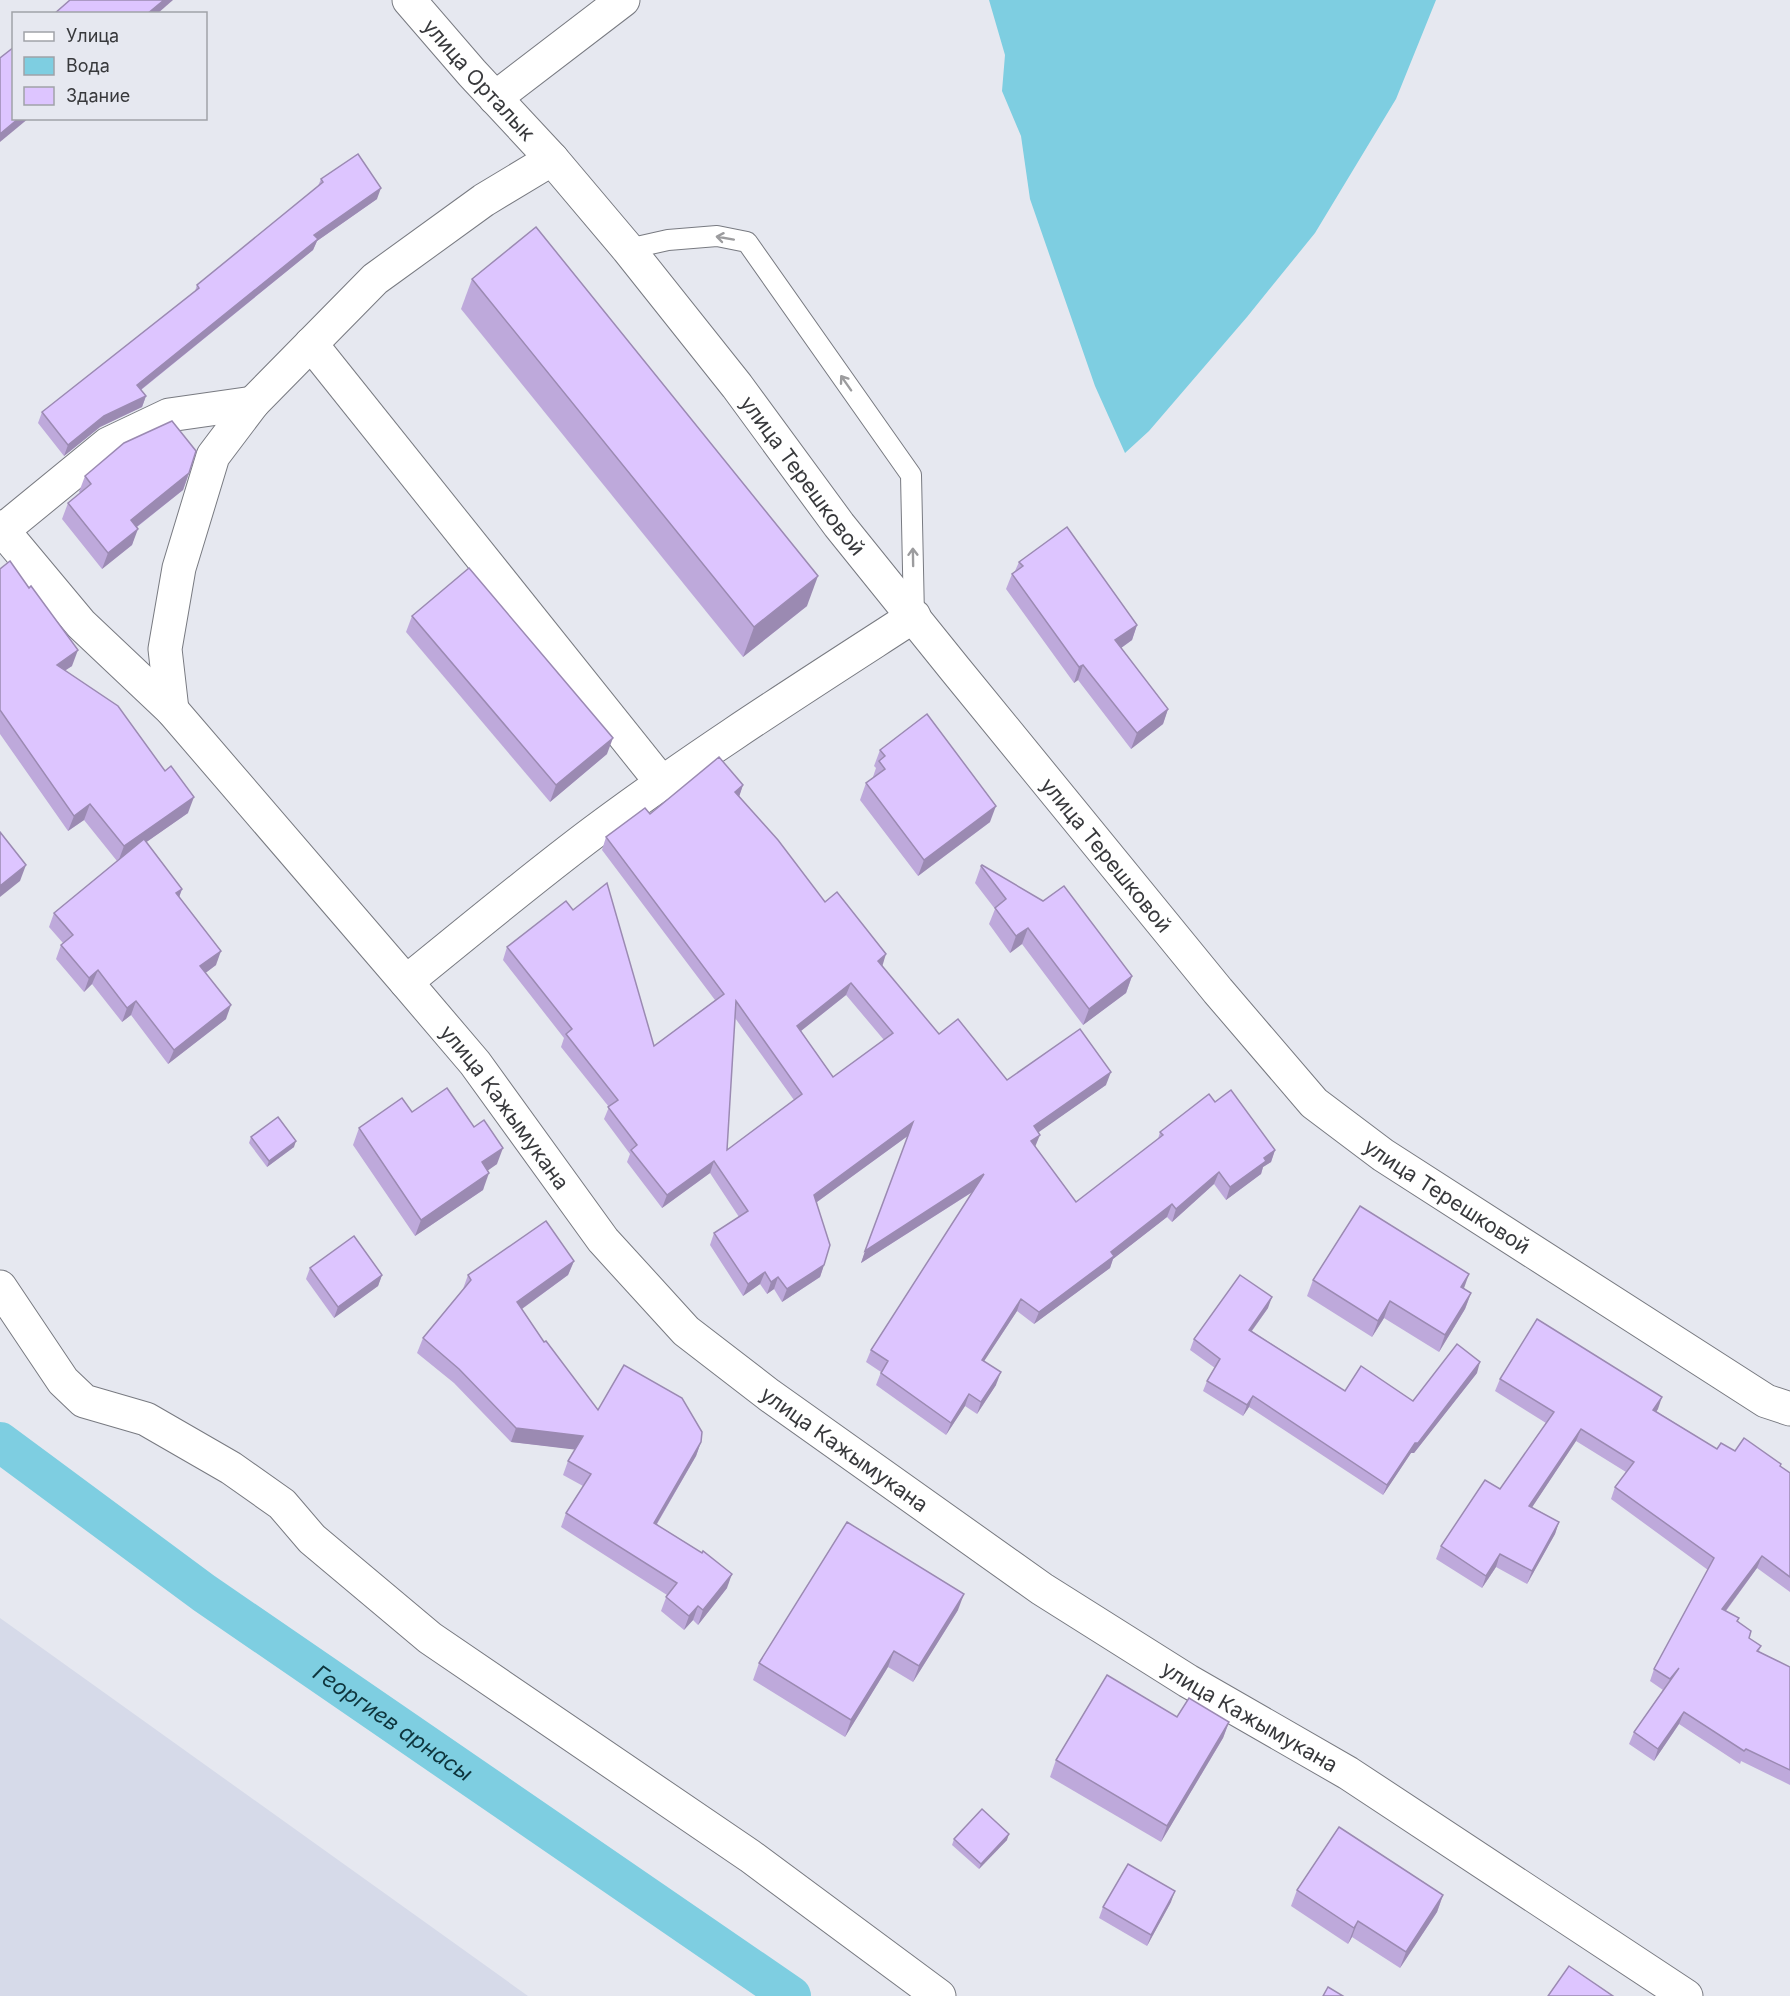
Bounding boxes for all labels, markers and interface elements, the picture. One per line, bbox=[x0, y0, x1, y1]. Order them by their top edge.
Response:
legend bbox=[12, 12, 207, 120]
street label: улица Орталык bbox=[418, 13, 541, 146]
text: Улица bbox=[66, 25, 119, 46]
text: Вода bbox=[66, 55, 110, 76]
text: Здание bbox=[66, 85, 130, 106]
one-way arrow bbox=[716, 232, 735, 243]
one-way arrow bbox=[840, 375, 852, 391]
street label: улица Терешковой bbox=[736, 391, 871, 560]
one-way arrow bbox=[907, 548, 918, 568]
street label: улица Терешковой bbox=[1036, 772, 1177, 937]
street label: улица Кажымукана bbox=[435, 1020, 575, 1194]
street label: улица Терешковой bbox=[1359, 1133, 1535, 1259]
street label: улица Кажымукана bbox=[756, 1381, 933, 1517]
street label: улица Кажымукана bbox=[1157, 1655, 1342, 1777]
water label: Георгиев арнасы bbox=[308, 1659, 477, 1786]

